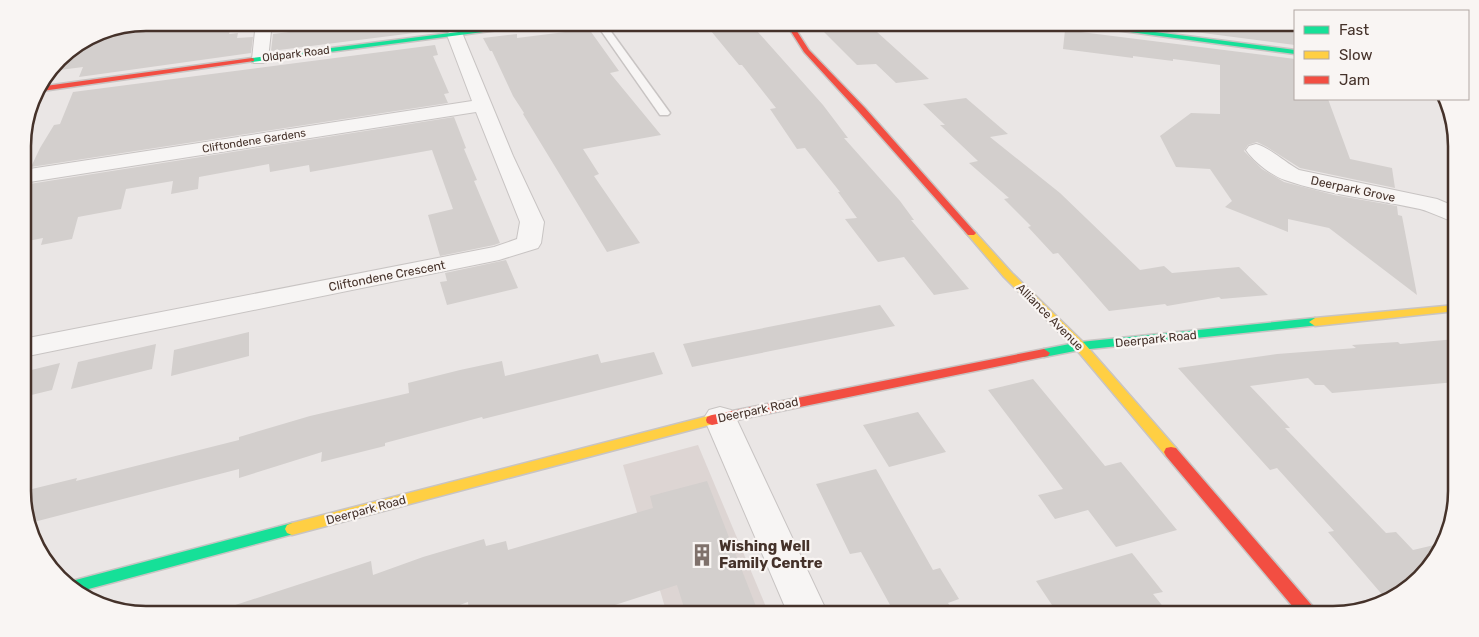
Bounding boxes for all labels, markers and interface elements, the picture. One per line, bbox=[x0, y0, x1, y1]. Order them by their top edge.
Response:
legend bbox=[1294, 10, 1469, 100]
text: Fast bbox=[1339, 21, 1369, 39]
street label: Oldpark Road bbox=[262, 43, 330, 65]
text: Slow bbox=[1339, 46, 1372, 64]
text: Jam bbox=[1339, 71, 1370, 89]
street label: Cliftondene Gardens bbox=[201, 126, 307, 156]
street label: Deerpark Grove bbox=[1309, 173, 1397, 205]
street label: Cliftondene Crescent bbox=[327, 258, 447, 294]
street label: Alliance Avenue bbox=[1014, 281, 1086, 353]
street label: Deerpark Road bbox=[1114, 328, 1198, 350]
street label: Deerpark Road bbox=[716, 395, 800, 425]
street label: Deerpark Road bbox=[325, 493, 407, 527]
place label: Wishing Well Family Centre bbox=[719, 537, 823, 572]
building icon: Wishing Well Family Centre bbox=[689, 542, 715, 568]

